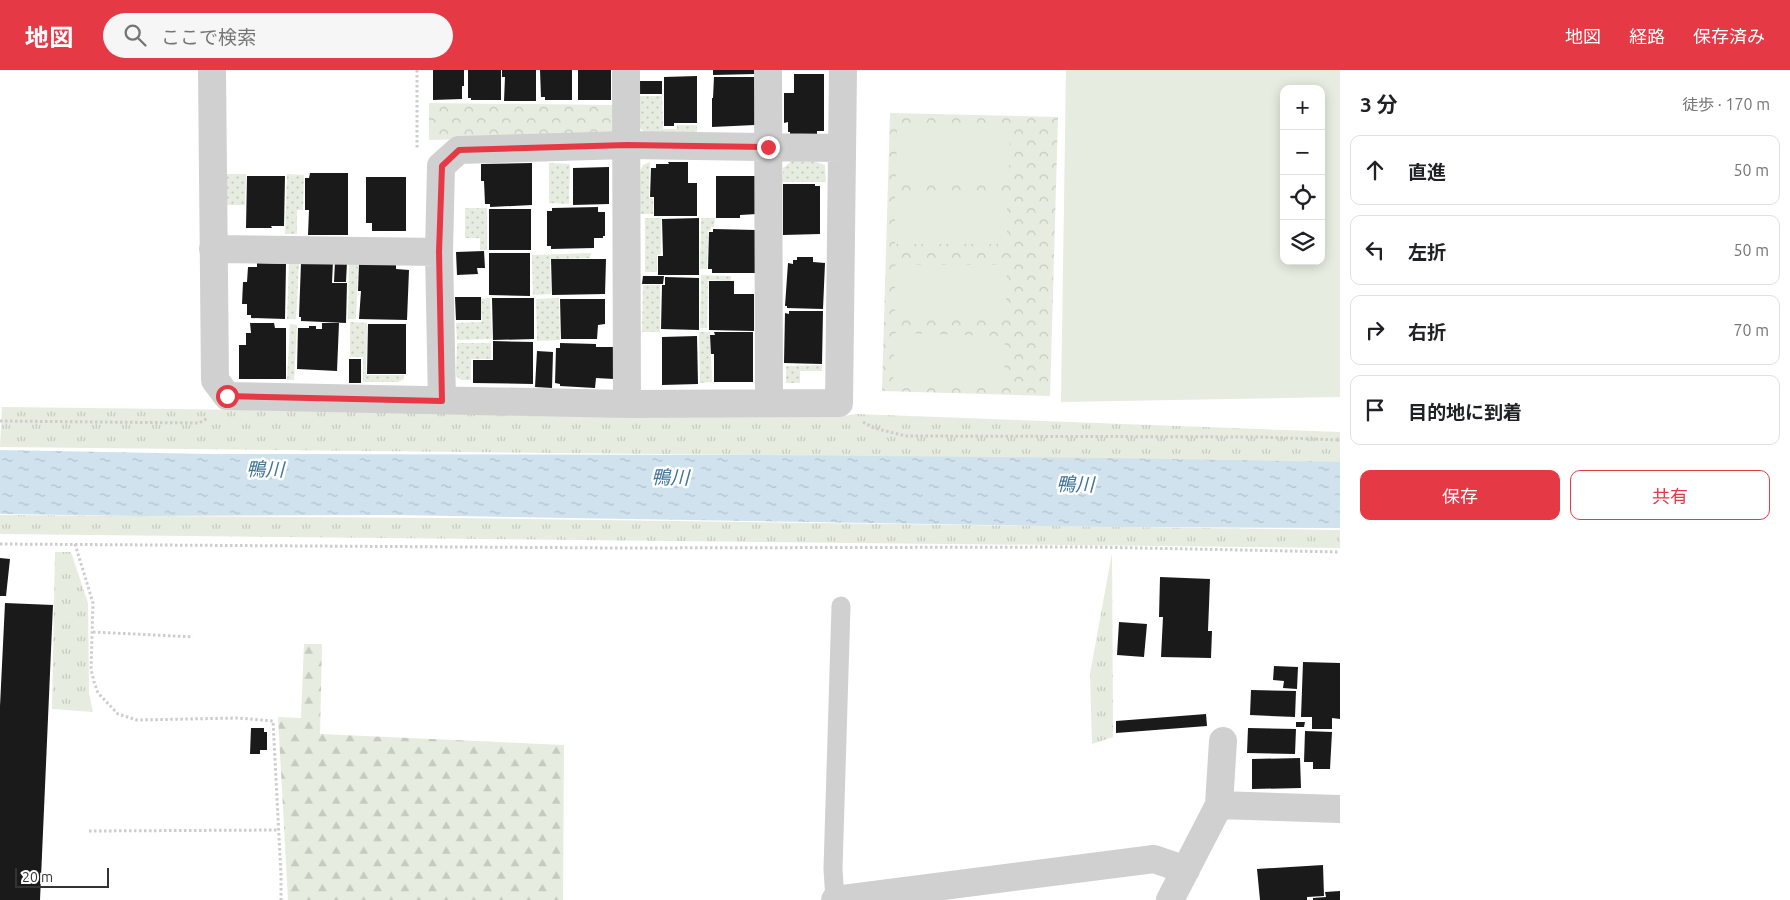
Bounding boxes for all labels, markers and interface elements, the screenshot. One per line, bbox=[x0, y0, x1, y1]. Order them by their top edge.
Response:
search box bbox=[103, 13, 453, 58]
icon: search bbox=[121, 21, 149, 49]
text: 地図 bbox=[25, 24, 73, 51]
text: ここで検索 bbox=[161, 26, 256, 48]
text: 地図 bbox=[1565, 26, 1601, 46]
text: 経路 bbox=[1629, 26, 1665, 46]
text: 保存済み bbox=[1693, 26, 1765, 46]
map controls bbox=[1280, 85, 1325, 265]
button: + bbox=[1280, 85, 1325, 130]
text: 3 分 bbox=[1360, 92, 1398, 116]
text: 徒歩 · 170 m bbox=[1682, 95, 1770, 113]
button: − bbox=[1280, 130, 1325, 175]
route end bbox=[757, 136, 780, 159]
icon: ahead bbox=[1361, 156, 1389, 184]
text: 直進 bbox=[1408, 161, 1446, 183]
text: 50 m bbox=[1733, 161, 1769, 179]
button: locate bbox=[1280, 175, 1325, 220]
button: layers bbox=[1280, 220, 1325, 265]
icon: left bbox=[1361, 236, 1389, 264]
text: 左折 bbox=[1408, 241, 1446, 263]
text: 50 m bbox=[1733, 241, 1769, 259]
icon: right bbox=[1361, 316, 1389, 344]
text: 右折 bbox=[1408, 321, 1446, 343]
text: 70 m bbox=[1733, 321, 1769, 339]
route start bbox=[216, 385, 239, 408]
icon: arrive bbox=[1361, 396, 1389, 424]
text: 目的地に到着 bbox=[1408, 401, 1522, 423]
water label: 鴨川 bbox=[246, 458, 286, 480]
water label: 鴨川 bbox=[651, 466, 691, 488]
button: 保存 bbox=[1360, 470, 1560, 520]
button: 共有 bbox=[1570, 470, 1770, 520]
water label: 鴨川 bbox=[1056, 473, 1096, 495]
scale bar bbox=[15, 865, 109, 888]
text: 20 m bbox=[22, 869, 53, 885]

